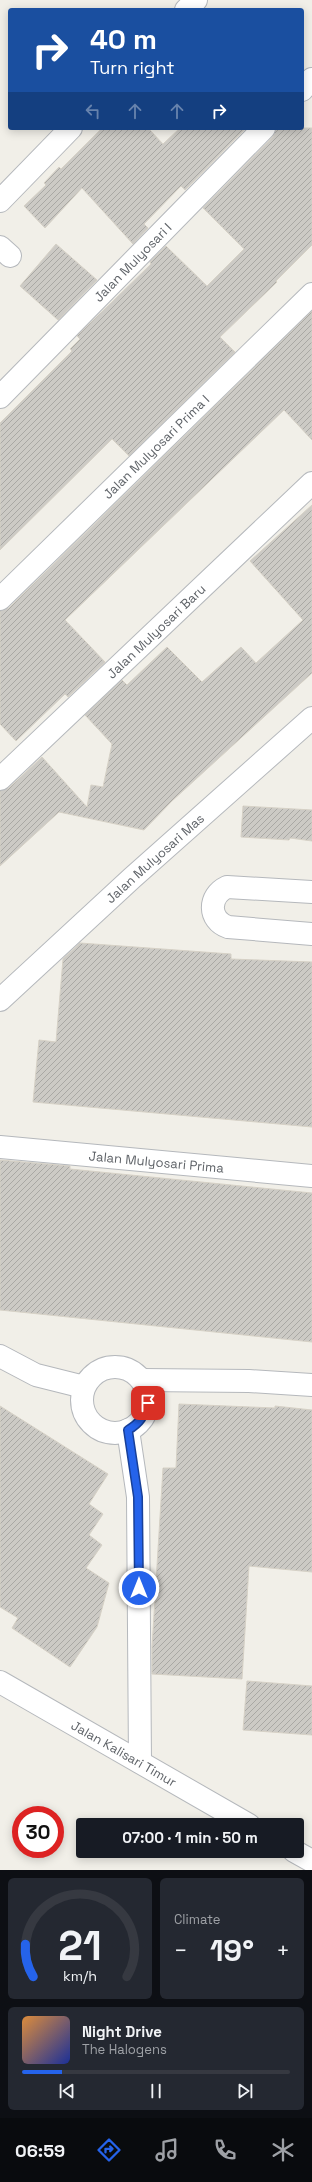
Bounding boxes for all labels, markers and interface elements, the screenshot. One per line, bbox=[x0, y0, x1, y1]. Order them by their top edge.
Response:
text: 40 m bbox=[90, 21, 157, 57]
icon: right bbox=[24, 24, 76, 76]
text: Turn right bbox=[90, 56, 174, 79]
icon: left bbox=[82, 100, 104, 122]
icon: ahead bbox=[124, 100, 146, 122]
icon: ahead bbox=[166, 100, 188, 122]
icon: right bbox=[208, 100, 230, 122]
street label: Jalan Mulyosari I bbox=[90, 219, 175, 305]
street label: Jalan Mulyosari Prima I bbox=[99, 391, 213, 502]
street label: Jalan Mulyosari Baru bbox=[103, 580, 209, 682]
street label: Jalan Mulyosari Mas bbox=[102, 809, 208, 907]
street label: Jalan Mulyosari Prima bbox=[88, 1147, 225, 1176]
pin bbox=[131, 1386, 165, 1420]
icon: arrive bbox=[137, 1392, 159, 1414]
position arrow bbox=[118, 1567, 160, 1609]
street label: Jalan Kalisari Timur bbox=[68, 1716, 180, 1790]
speed limit sign: 30 bbox=[12, 1806, 64, 1858]
text: 07:00 · 1 min · 50 m bbox=[122, 1828, 258, 1847]
text: Climate bbox=[174, 1911, 220, 1928]
text: 21 bbox=[58, 1918, 102, 1971]
text: 19° bbox=[210, 1931, 254, 1970]
text: − bbox=[174, 1936, 188, 1964]
text: + bbox=[276, 1936, 290, 1964]
text: km/h bbox=[63, 1966, 97, 1984]
text: Night Drive bbox=[82, 2022, 162, 2041]
text: The Halogens bbox=[82, 2041, 167, 2058]
icon: previous bbox=[56, 2080, 78, 2102]
icon: pause bbox=[145, 2080, 167, 2102]
icon: next bbox=[234, 2080, 256, 2102]
icon: directions bbox=[95, 2136, 123, 2164]
icon: music bbox=[153, 2136, 181, 2164]
icon: phone bbox=[211, 2136, 239, 2164]
icon: climate bbox=[269, 2136, 297, 2164]
text: 06:59 bbox=[15, 2139, 65, 2162]

